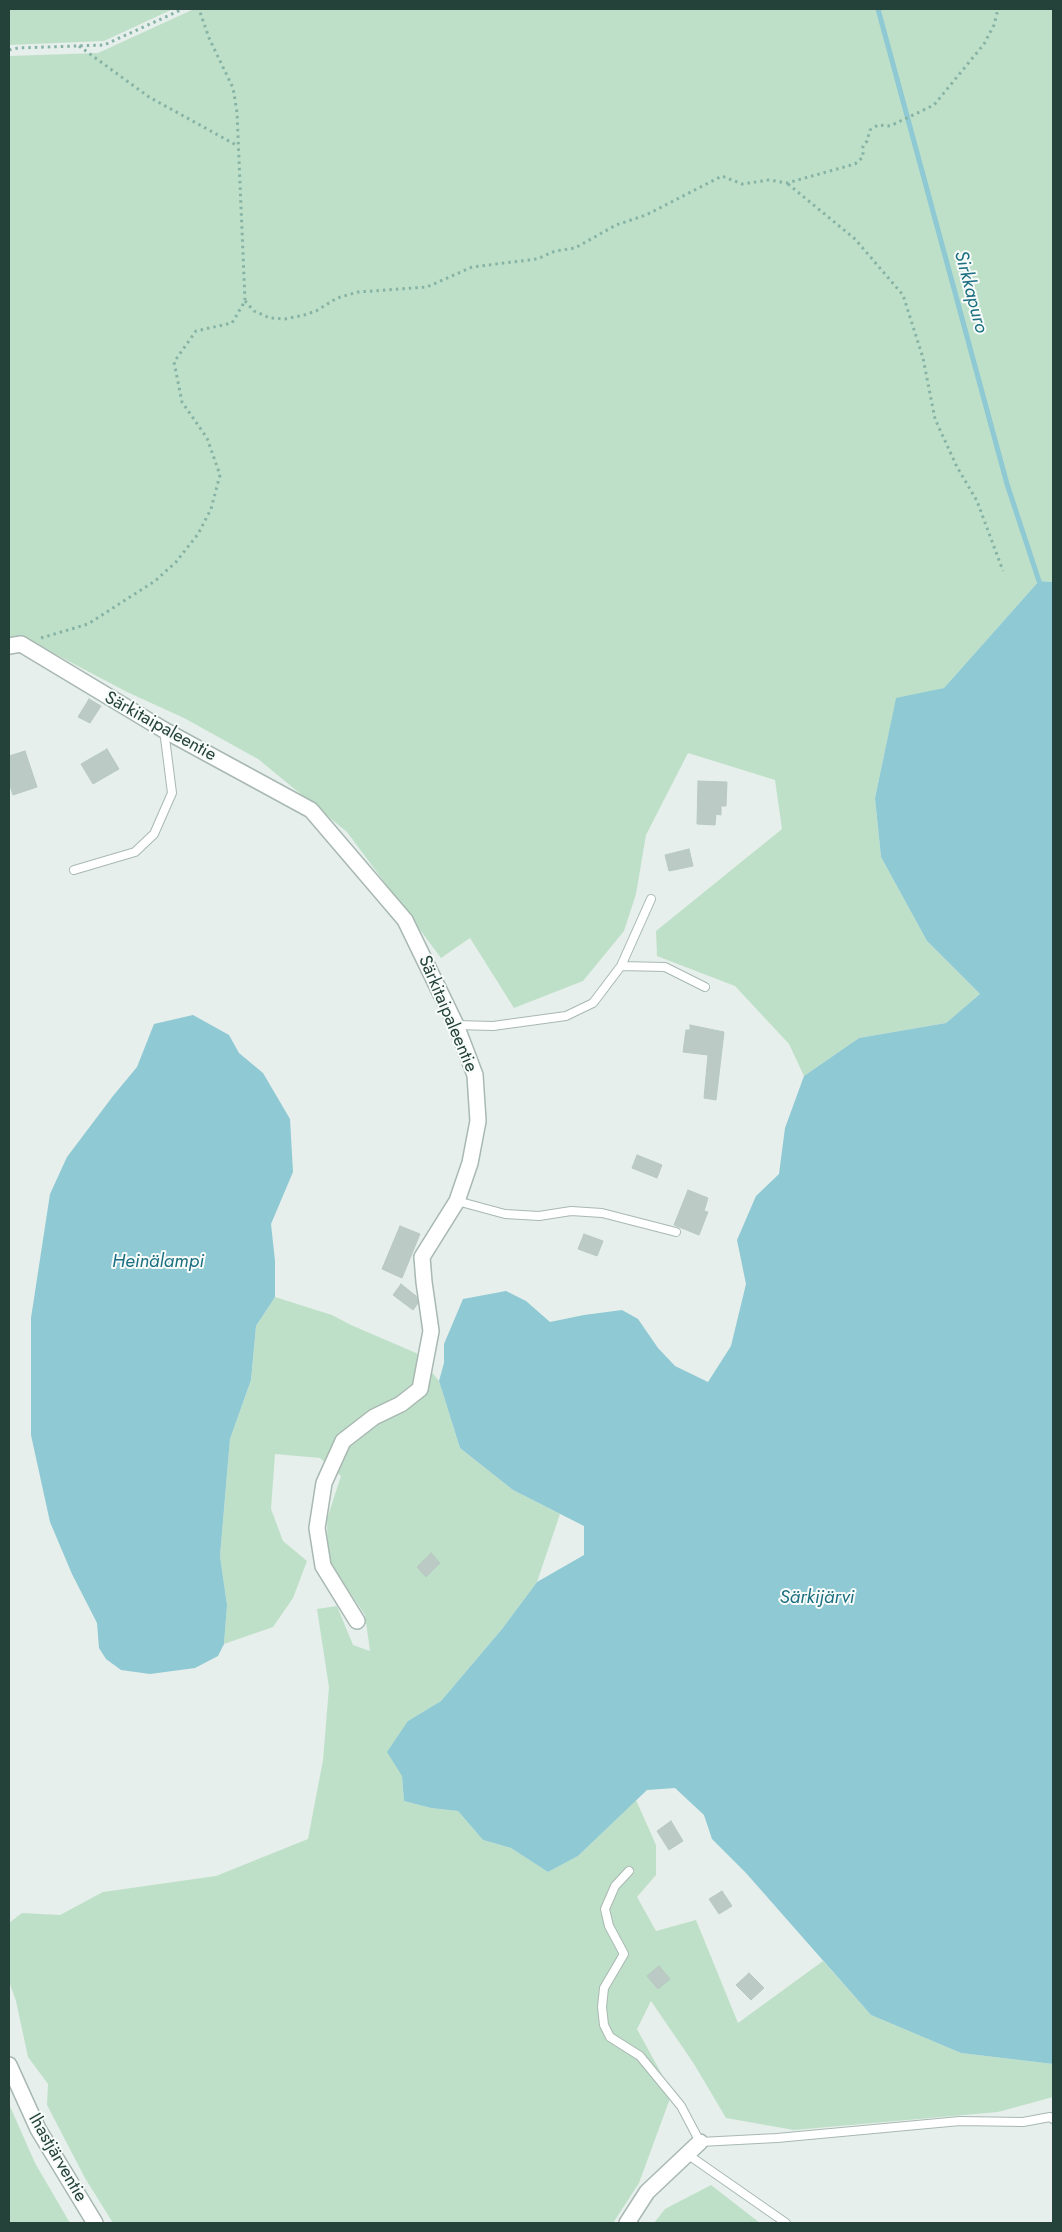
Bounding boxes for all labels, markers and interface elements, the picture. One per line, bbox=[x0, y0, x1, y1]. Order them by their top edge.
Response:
water label: Sirkkapuro bbox=[948, 248, 992, 336]
street label: Särkitaipaleentie bbox=[100, 687, 220, 767]
street label: Särkitaipaleentie bbox=[413, 953, 481, 1075]
water label: Heinälampi bbox=[112, 1251, 204, 1273]
water label: Särkijärvi bbox=[780, 1587, 854, 1609]
street label: Ihastjärventie bbox=[23, 2110, 91, 2206]

